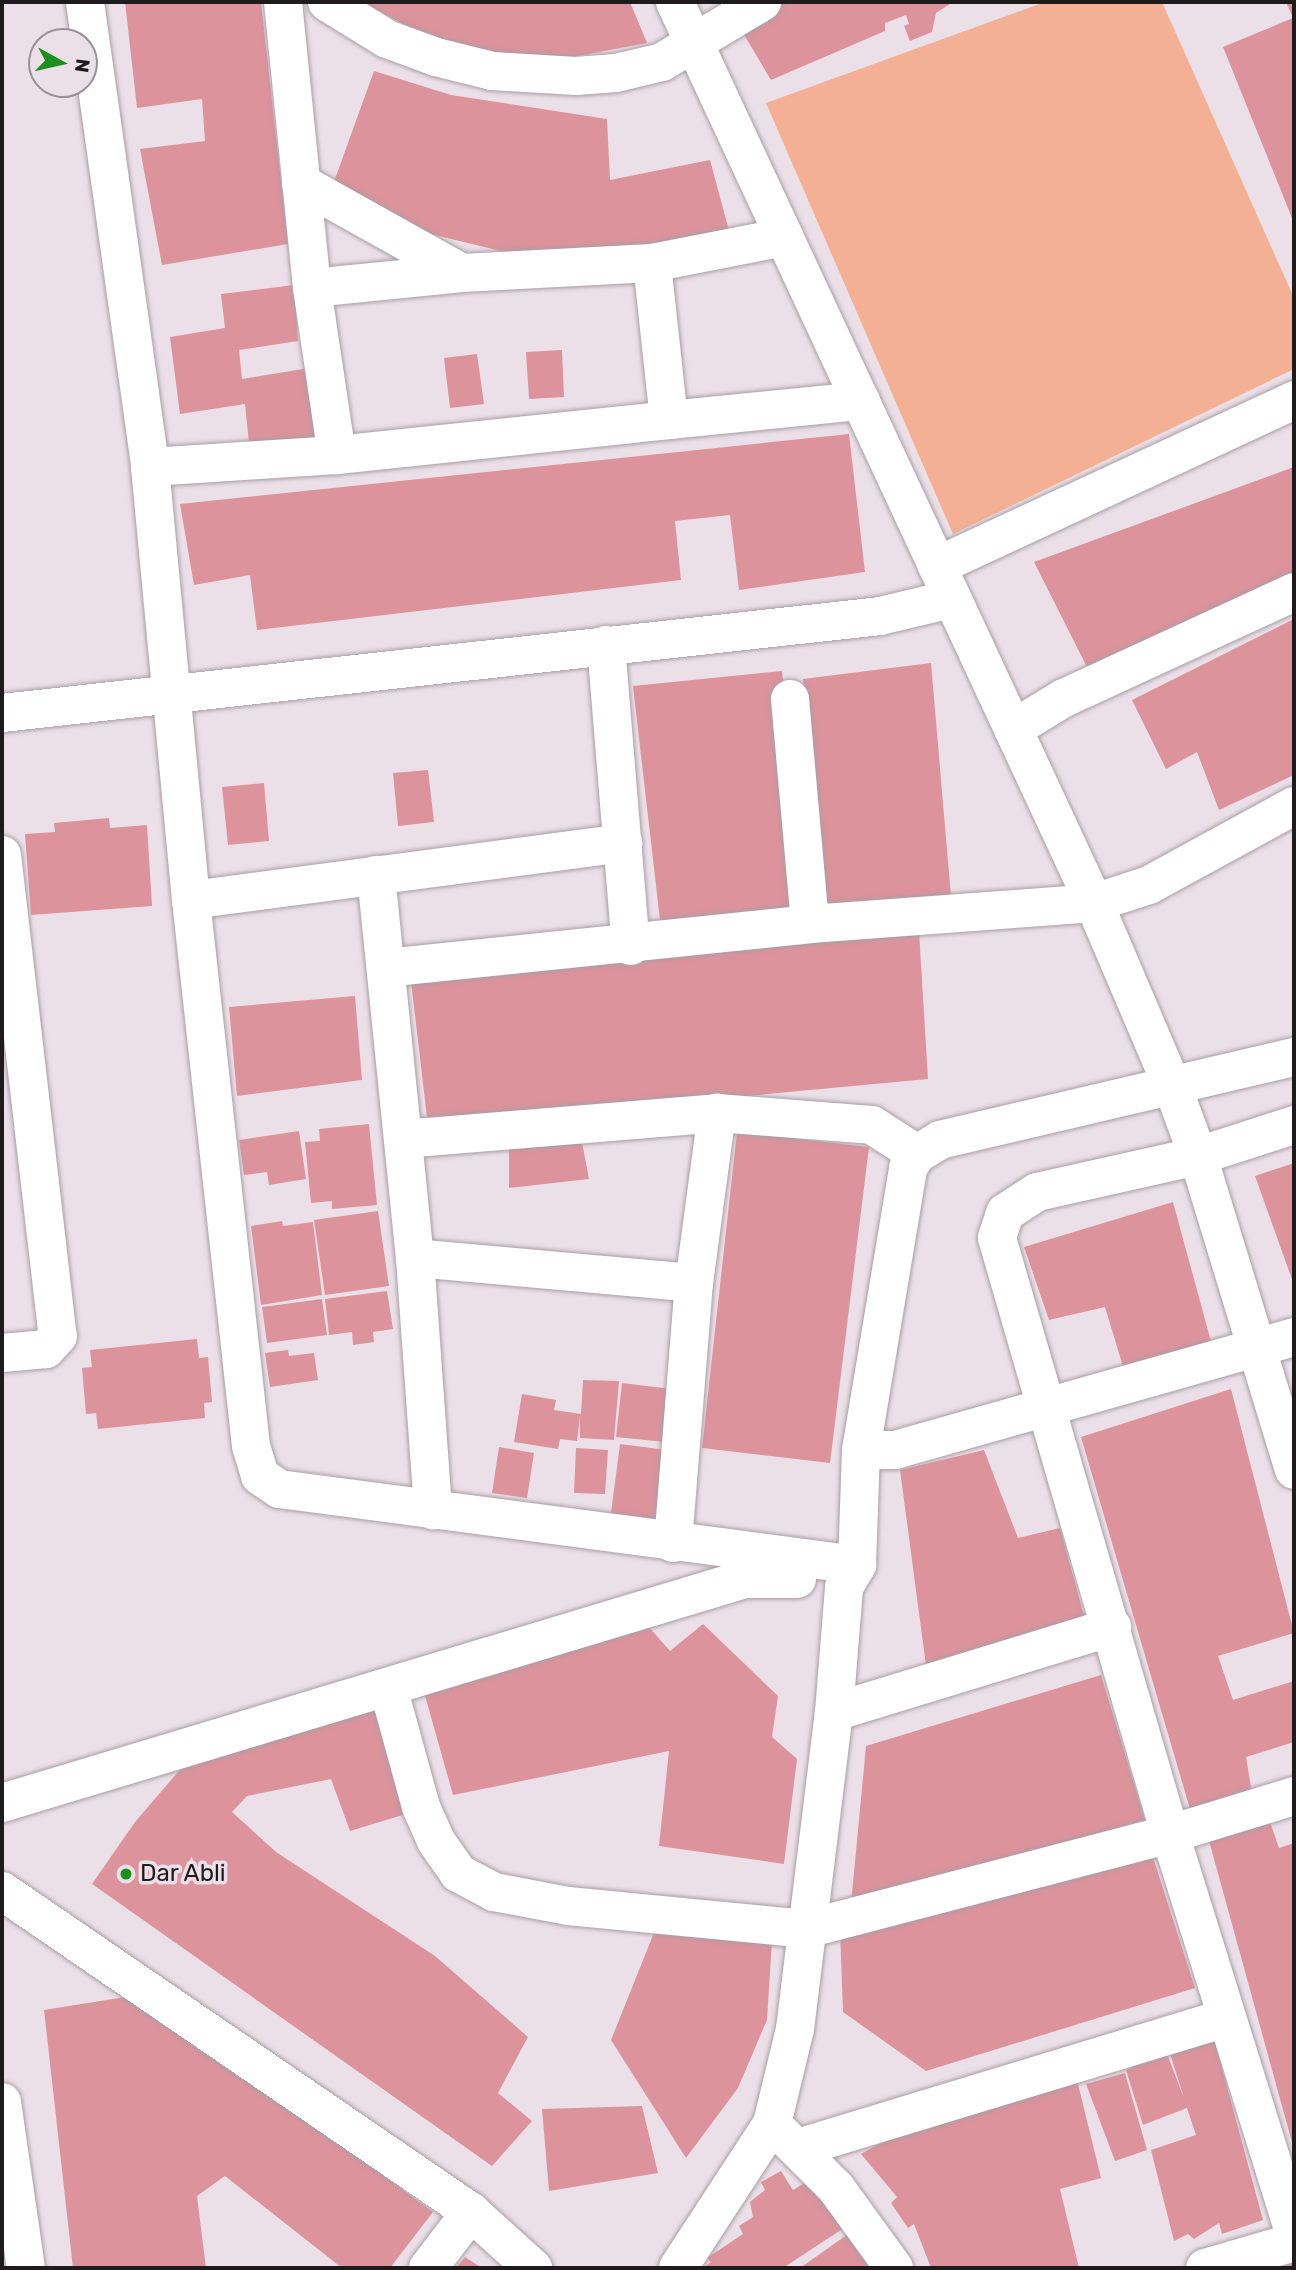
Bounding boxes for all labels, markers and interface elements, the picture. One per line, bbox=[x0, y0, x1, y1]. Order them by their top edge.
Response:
north arrow bbox=[28, 28, 98, 98]
text: N bbox=[70, 57, 95, 74]
place label: Dar Abli bbox=[140, 1860, 227, 1888]
marker: Dar Abli bbox=[118, 1866, 134, 1882]

